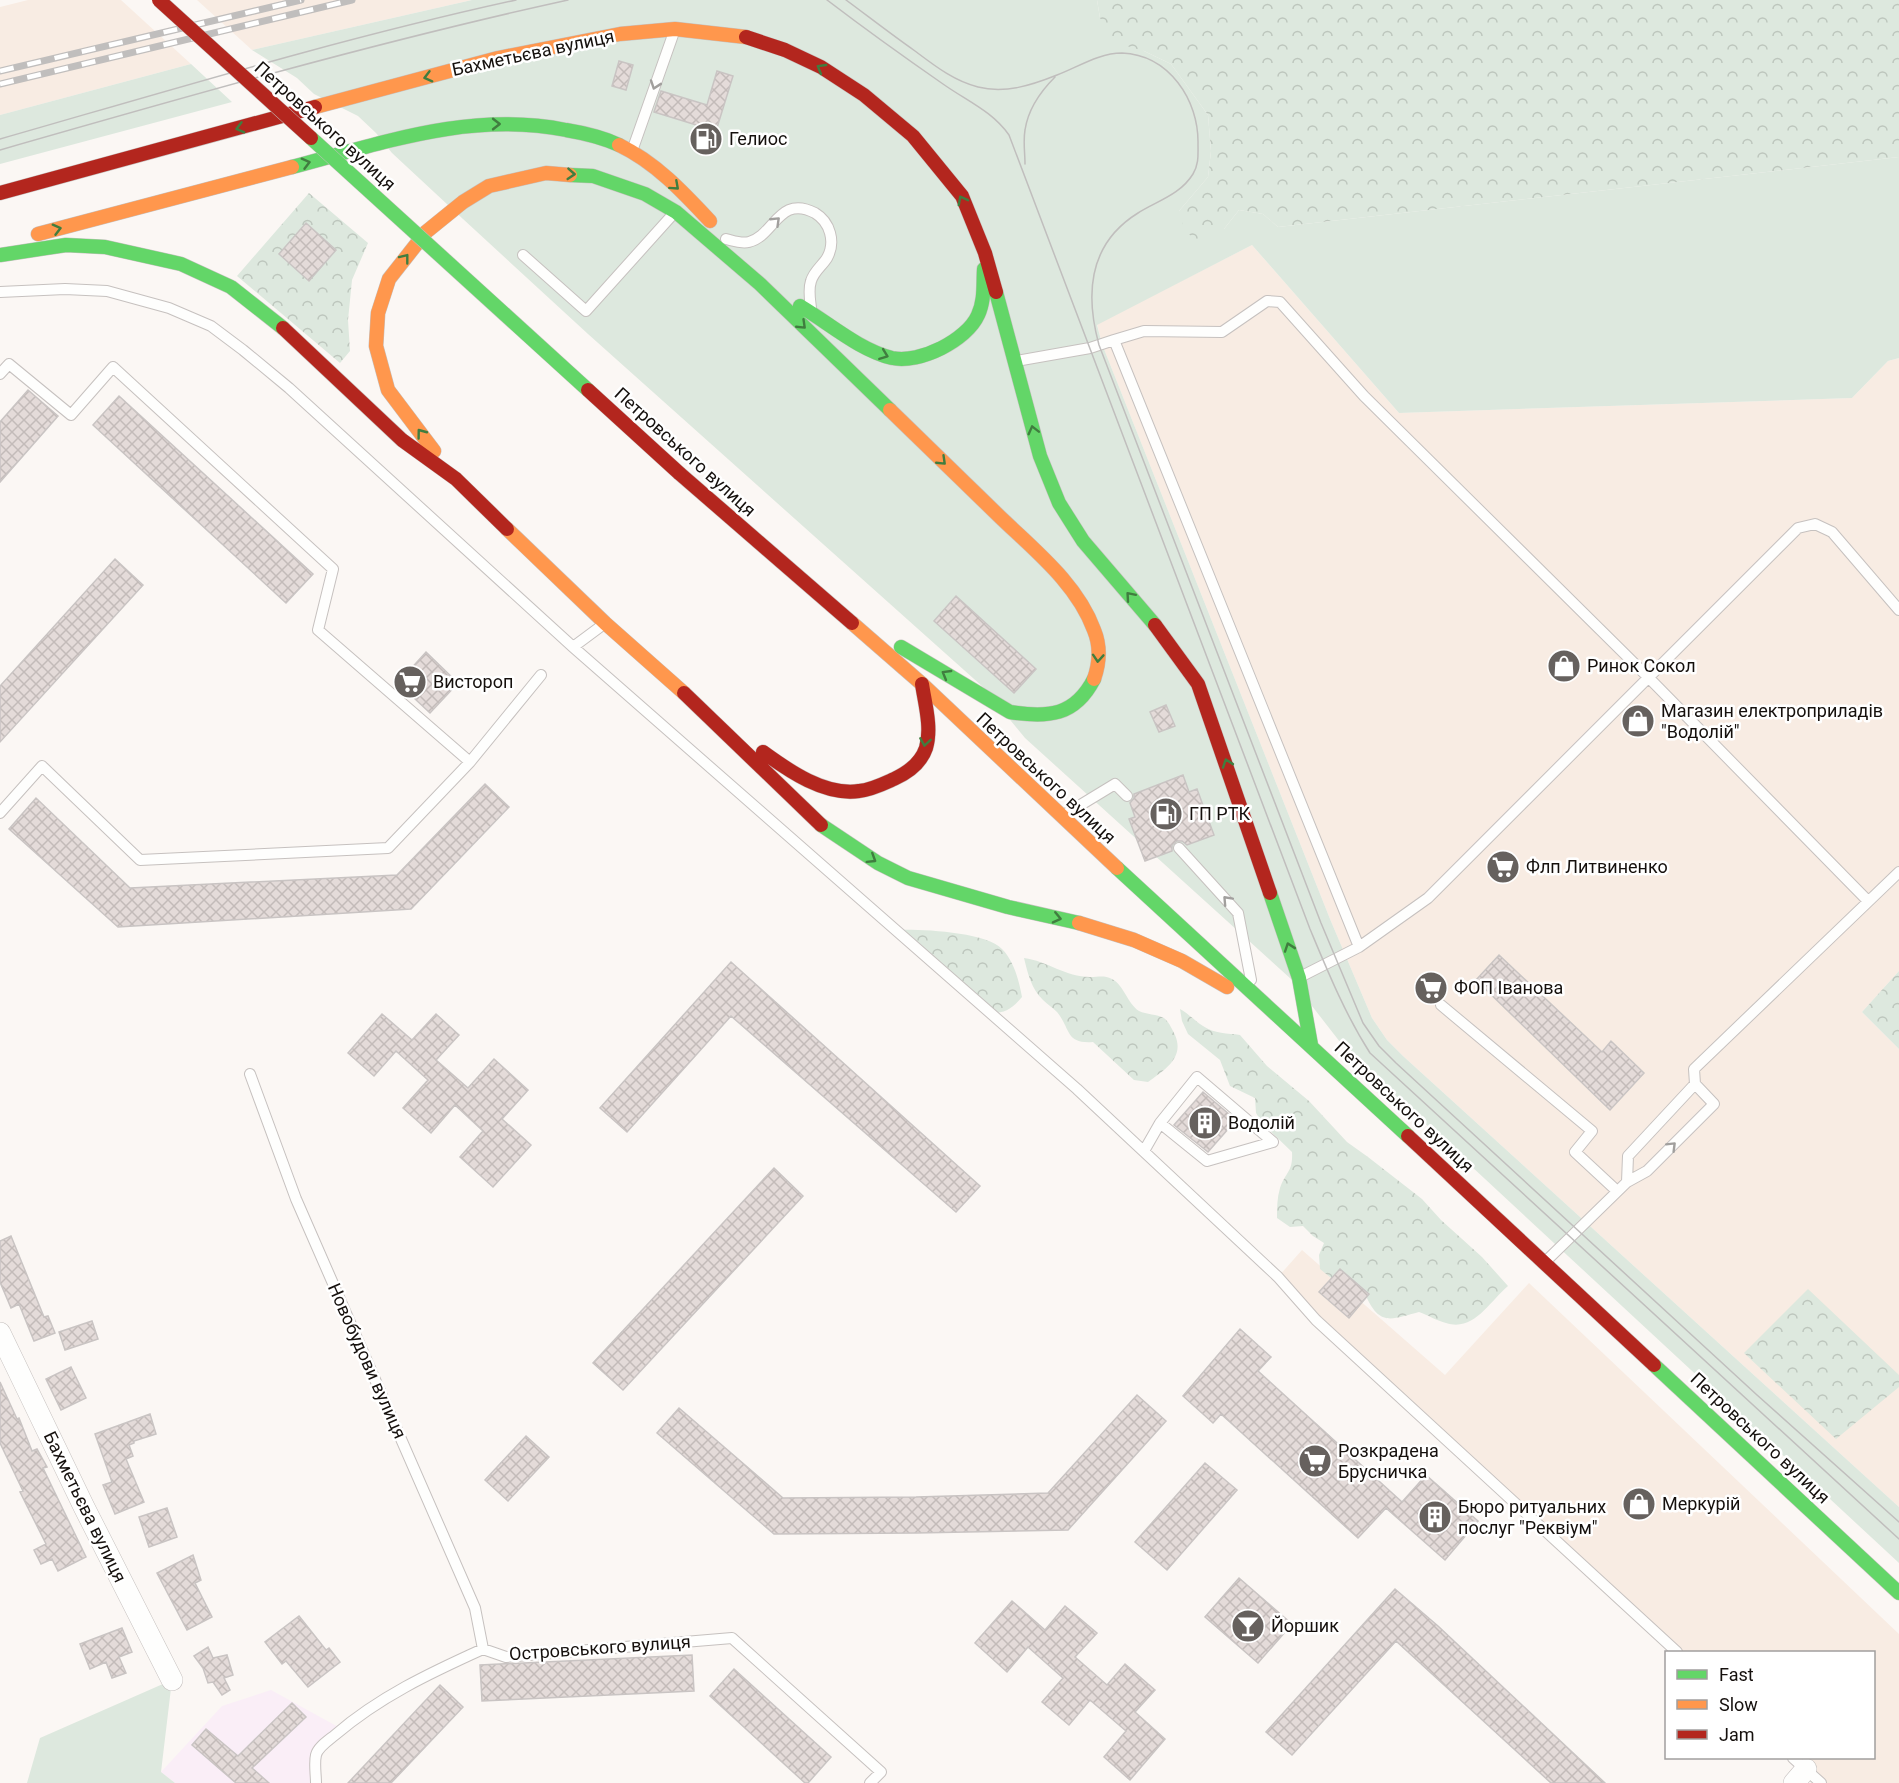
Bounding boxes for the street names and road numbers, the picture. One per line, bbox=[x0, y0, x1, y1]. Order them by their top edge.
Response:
street label: Бахметьєва вулиця bbox=[450, 25, 616, 80]
street label: Петровського вулиця bbox=[250, 57, 400, 195]
street label: Петровського вулиця bbox=[610, 383, 760, 521]
street label: Петровського вулиця bbox=[972, 708, 1120, 848]
street label: Петровського вулиця bbox=[1330, 1037, 1478, 1177]
street label: Новобудови вулиця bbox=[324, 1280, 411, 1442]
street label: Петровського вулиця bbox=[1686, 1368, 1834, 1508]
street label: Бахметьєва вулиця bbox=[40, 1428, 131, 1586]
street label: Островського вулиця bbox=[508, 1631, 692, 1664]

